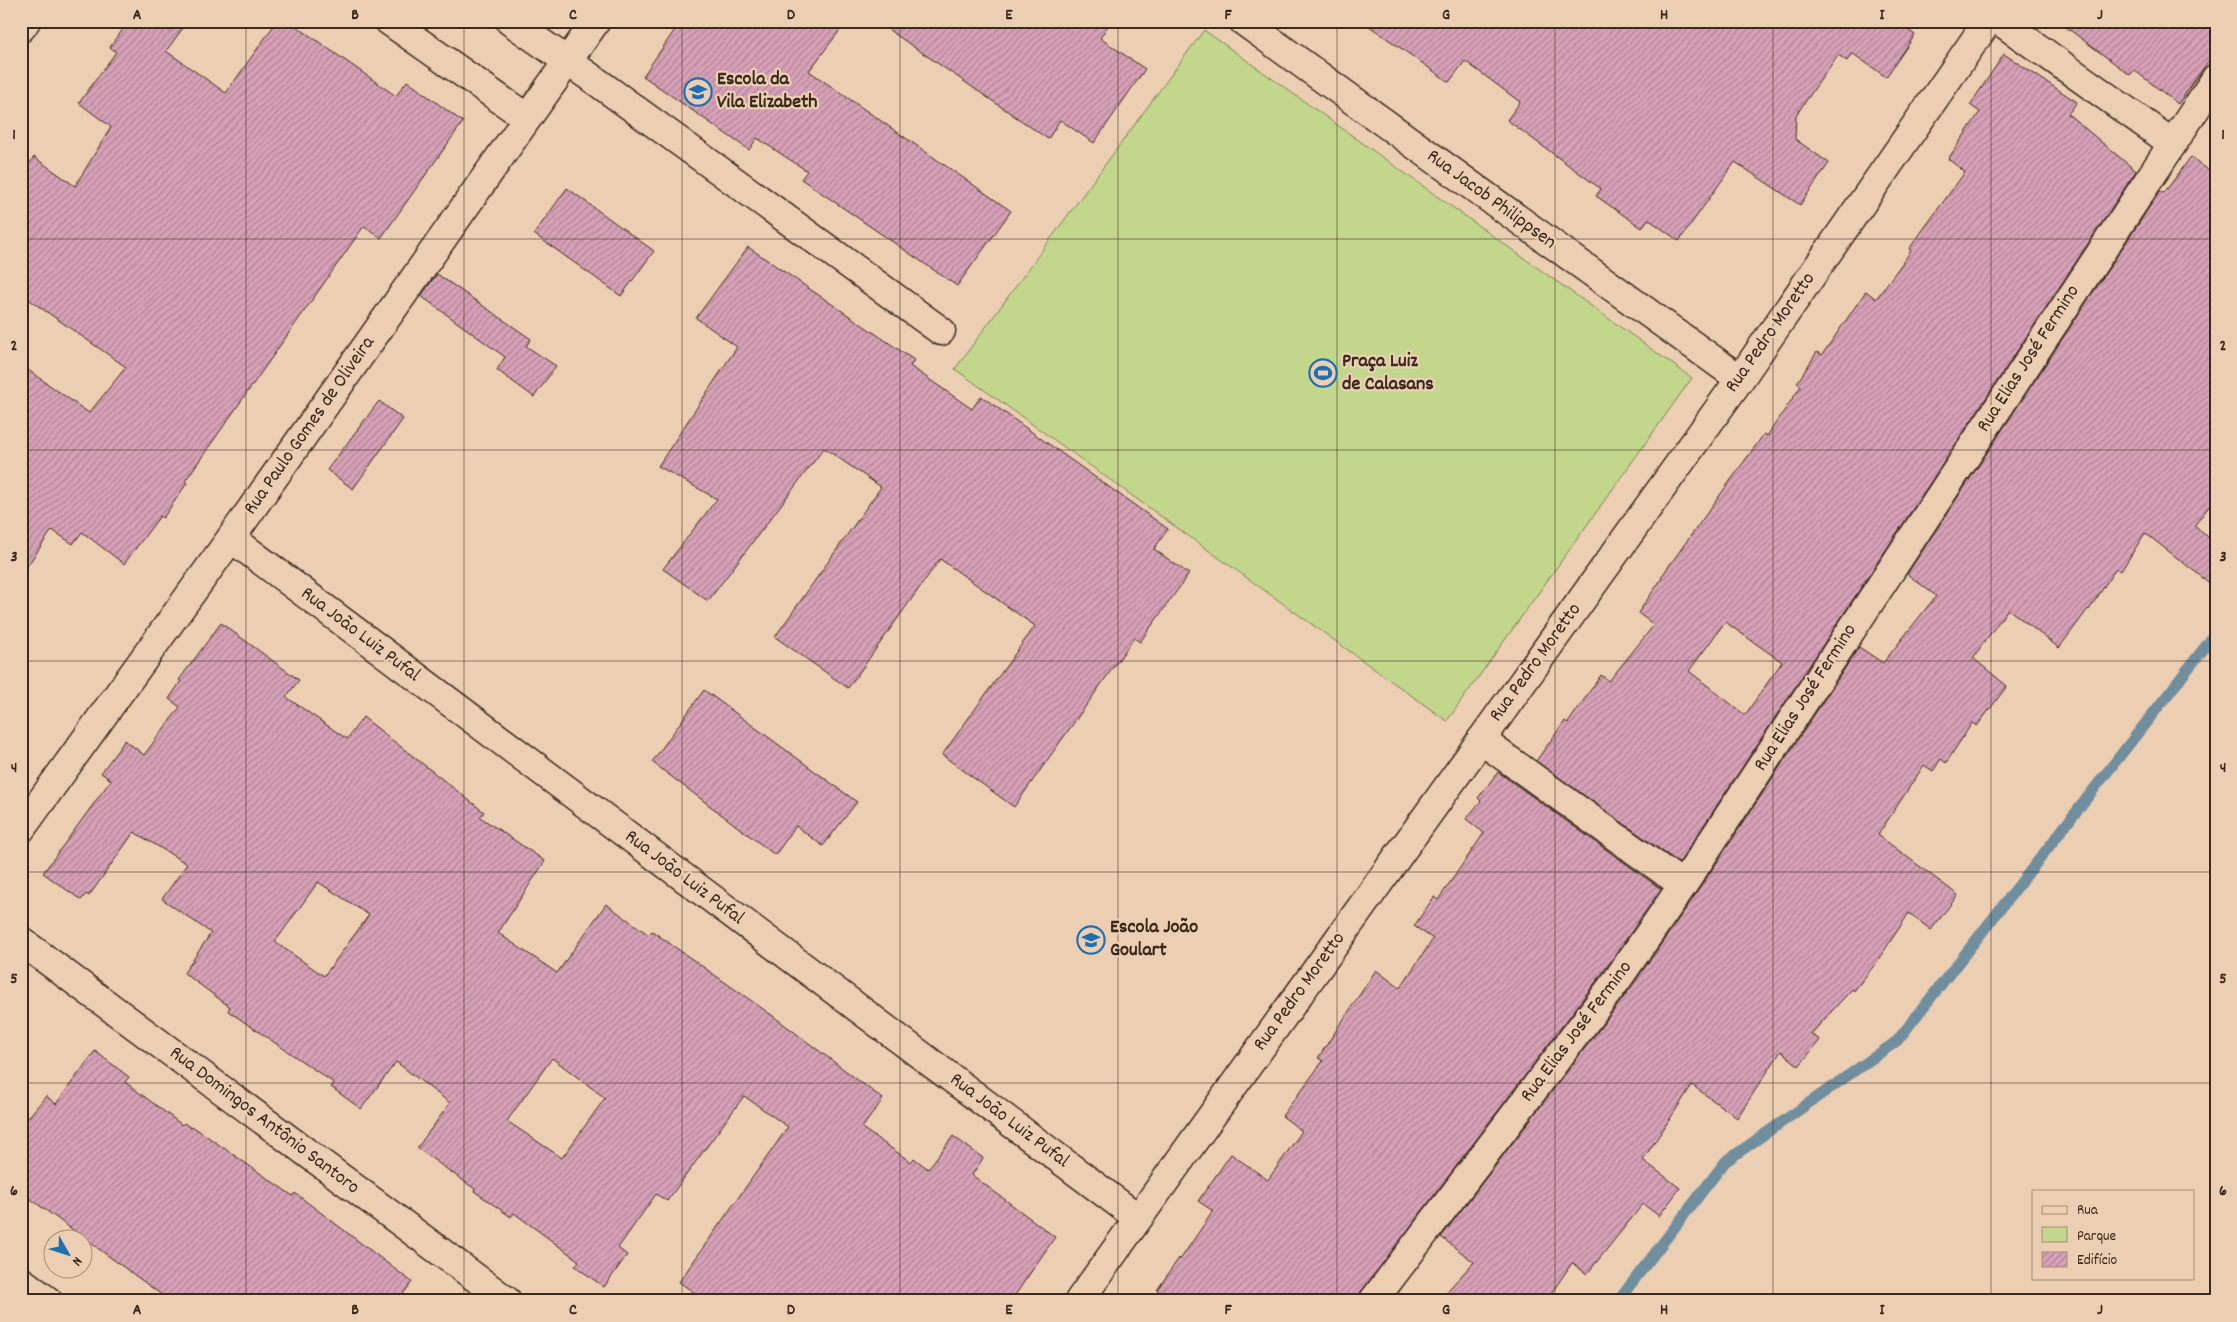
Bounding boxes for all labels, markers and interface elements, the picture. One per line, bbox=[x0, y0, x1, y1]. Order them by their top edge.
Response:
text: A bbox=[133, 4, 142, 27]
text: B bbox=[351, 4, 359, 27]
text: C bbox=[569, 4, 577, 27]
text: D bbox=[787, 4, 796, 27]
text: E bbox=[1005, 4, 1013, 27]
text: F bbox=[1224, 4, 1232, 27]
text: G bbox=[1442, 4, 1450, 27]
text: H bbox=[1660, 4, 1668, 27]
text: I bbox=[1880, 4, 1886, 27]
text: J bbox=[2097, 4, 2103, 27]
place label: Escola da Vila Elizabeth bbox=[717, 66, 817, 117]
school or university icon: Escola da Vila Elizabeth bbox=[683, 77, 713, 107]
text: 1 bbox=[12, 124, 16, 147]
text: 1 bbox=[2221, 124, 2225, 147]
street label: Rua Jacob Philippsen bbox=[1420, 143, 1562, 257]
street label: Rua Pedro Moretto bbox=[1719, 267, 1823, 399]
street label: Rua Elias José Fermino bbox=[1971, 280, 2087, 438]
street label: Rua Paulo Gomes de Oliveira bbox=[238, 330, 383, 521]
text: 2 bbox=[11, 335, 18, 358]
text: 2 bbox=[2220, 335, 2227, 358]
place label: Praça Luiz de Calasans bbox=[1342, 348, 1434, 399]
sports icon: Praça Luiz de Calasans bbox=[1308, 358, 1338, 388]
text: 3 bbox=[10, 546, 18, 569]
text: 3 bbox=[2219, 546, 2227, 569]
street label: Rua João Luiz Pufal bbox=[294, 581, 426, 689]
street label: Rua Pedro Moretto bbox=[1483, 598, 1589, 728]
street label: Rua Elias José Fermino bbox=[1748, 619, 1864, 777]
text: 4 bbox=[11, 757, 17, 780]
text: 4 bbox=[2220, 757, 2226, 780]
street label: Rua João Luiz Pufal bbox=[618, 824, 750, 932]
place label: Escola João Goulart bbox=[1110, 914, 1198, 965]
school or university icon: Escola João Goulart bbox=[1076, 925, 1106, 955]
street label: Rua Pedro Moretto bbox=[1247, 927, 1353, 1057]
street label: Rua Elias José Fermino bbox=[1514, 955, 1640, 1109]
text: 5 bbox=[10, 968, 18, 991]
text: 5 bbox=[2219, 968, 2227, 991]
street label: Rua Domingos Antônio Santoro bbox=[163, 1040, 365, 1202]
street label: Rua João Luiz Pufal bbox=[943, 1067, 1075, 1175]
text: 6 bbox=[10, 1180, 18, 1203]
text: 6 bbox=[2219, 1180, 2227, 1203]
legend bbox=[2032, 1190, 2194, 1280]
text: Rua bbox=[2077, 1200, 2099, 1222]
text: Parque bbox=[2077, 1226, 2117, 1248]
north arrow bbox=[42, 1230, 92, 1280]
text: Edifício bbox=[2077, 1250, 2117, 1272]
text: N bbox=[67, 1252, 86, 1270]
text: A bbox=[133, 1299, 142, 1322]
text: B bbox=[351, 1299, 359, 1322]
text: C bbox=[569, 1299, 577, 1322]
text: D bbox=[787, 1299, 796, 1322]
text: E bbox=[1005, 1299, 1013, 1322]
text: F bbox=[1224, 1299, 1232, 1322]
text: G bbox=[1442, 1299, 1450, 1322]
text: H bbox=[1660, 1299, 1668, 1322]
text: I bbox=[1880, 1299, 1886, 1322]
text: J bbox=[2097, 1299, 2103, 1322]

